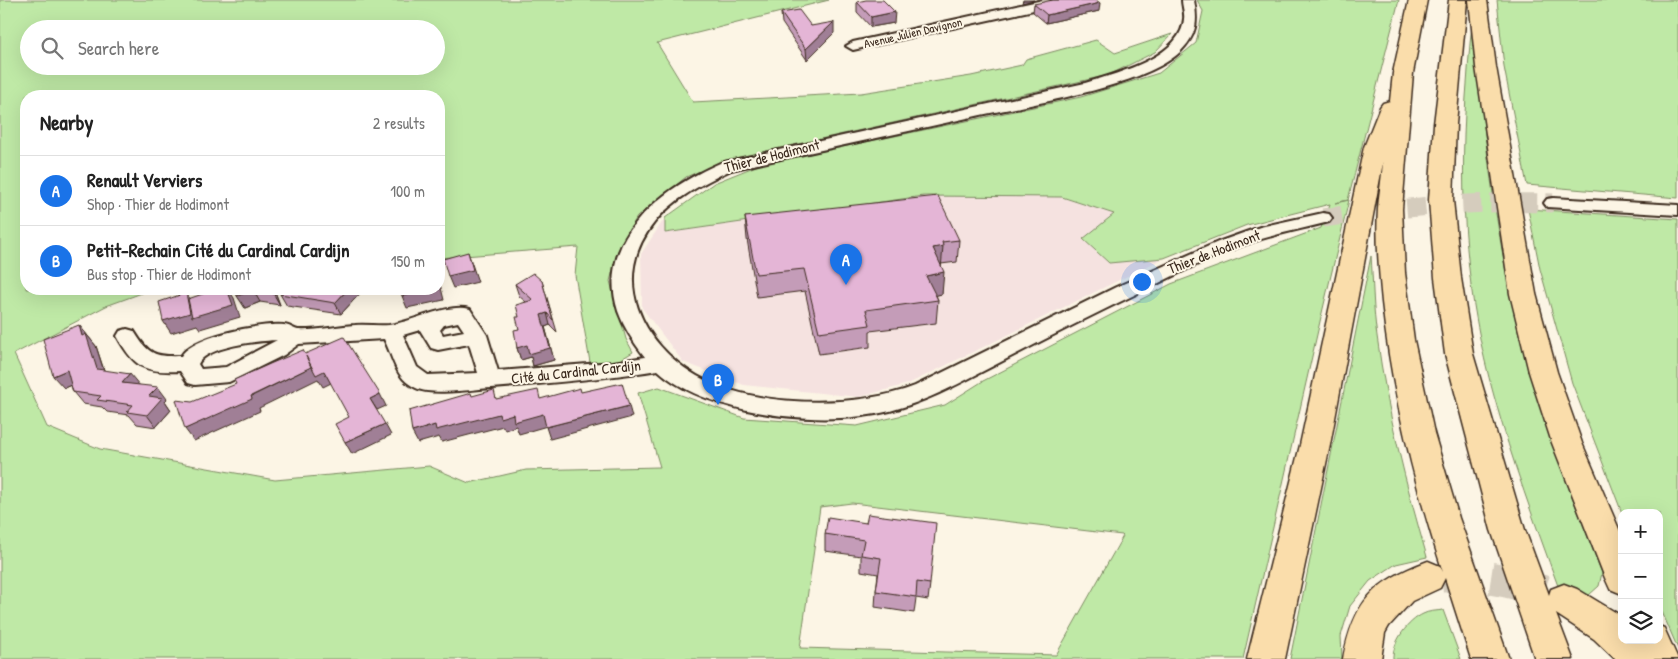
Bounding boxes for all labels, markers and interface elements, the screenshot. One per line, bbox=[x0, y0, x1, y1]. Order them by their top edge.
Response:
street label: Avenue Julien Davignon bbox=[862, 13, 964, 52]
search box bbox=[20, 20, 445, 75]
icon: search bbox=[38, 34, 66, 62]
text: Search here bbox=[78, 35, 159, 61]
text: Nearby bbox=[40, 108, 93, 137]
text: 2 results bbox=[373, 112, 425, 134]
street label: Thier de Hodimont bbox=[722, 133, 823, 178]
text: Renault Verviers bbox=[87, 167, 202, 193]
text: A bbox=[52, 180, 60, 202]
text: 100 m bbox=[390, 180, 425, 202]
text: Shop · Thier de Hodimont bbox=[87, 193, 229, 215]
street label: Thier de Hodimont bbox=[1164, 224, 1264, 279]
text: Petit-Rechain Cité du Cardinal Cardijn bbox=[87, 237, 350, 263]
pin: A bbox=[830, 244, 862, 285]
text: B bbox=[52, 250, 60, 272]
text: 150 m bbox=[391, 250, 425, 272]
text: Bus stop · Thier de Hodimont bbox=[87, 263, 251, 285]
your location bbox=[1129, 269, 1155, 295]
street label: Cité du Cardinal Cardijn bbox=[510, 354, 642, 389]
pin: B bbox=[702, 364, 734, 405]
map controls bbox=[1618, 509, 1663, 644]
button: + bbox=[1618, 509, 1663, 554]
button: − bbox=[1618, 554, 1663, 599]
button: layers bbox=[1618, 599, 1663, 644]

